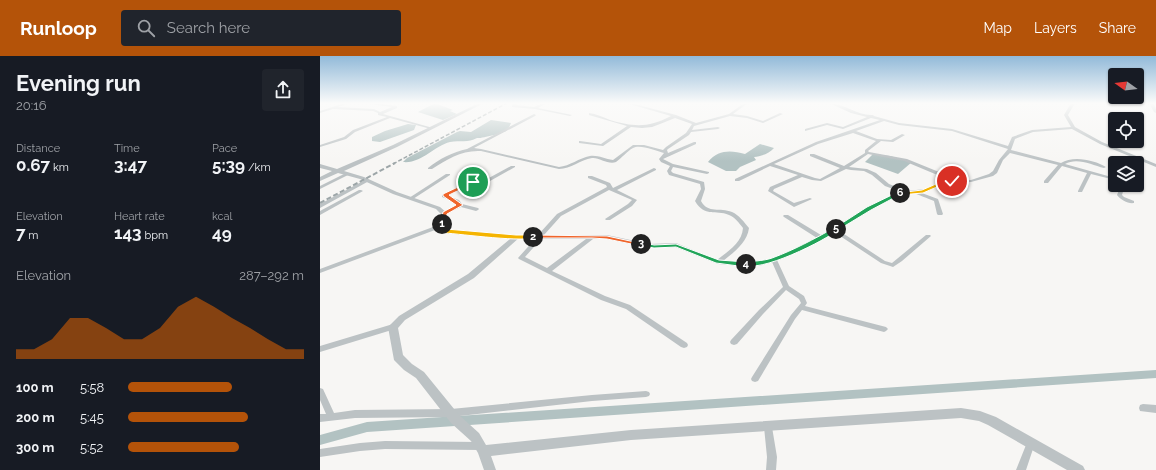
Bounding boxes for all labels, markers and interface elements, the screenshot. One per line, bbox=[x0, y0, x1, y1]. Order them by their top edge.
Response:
search box bbox=[121, 10, 401, 46]
text: Runloop bbox=[20, 17, 97, 39]
icon: search bbox=[135, 17, 157, 39]
text: Search here bbox=[167, 19, 250, 37]
text: Map bbox=[984, 20, 1012, 36]
text: Layers bbox=[1034, 20, 1077, 36]
text: Share bbox=[1099, 20, 1136, 36]
north arrow bbox=[1108, 68, 1144, 104]
map controls bbox=[1108, 68, 1144, 192]
button: share bbox=[262, 69, 304, 111]
text: Evening run bbox=[16, 70, 141, 96]
text: 20:16 bbox=[16, 98, 47, 113]
button: locate bbox=[1108, 112, 1144, 148]
text: Distance bbox=[16, 142, 60, 155]
text: Time bbox=[114, 142, 140, 155]
text: Pace bbox=[212, 142, 237, 155]
text: 0.67 bbox=[16, 155, 50, 175]
text: 3:47 bbox=[114, 155, 147, 175]
text: 5:39 bbox=[212, 155, 245, 175]
button: layers bbox=[1108, 156, 1144, 192]
text: km bbox=[50, 161, 69, 174]
text: /km bbox=[245, 161, 271, 174]
pin bbox=[935, 164, 969, 198]
pin bbox=[456, 165, 490, 199]
icon: check bbox=[941, 170, 963, 192]
icon: arrive bbox=[462, 171, 484, 193]
pin: 6 bbox=[890, 183, 910, 203]
text: 6 bbox=[897, 186, 903, 199]
text: Elevation bbox=[16, 210, 63, 223]
text: Heart rate bbox=[114, 210, 165, 223]
text: kcal bbox=[212, 210, 233, 223]
pin: 1 bbox=[432, 214, 452, 234]
text: 1 bbox=[439, 217, 445, 230]
pin: 5 bbox=[826, 219, 846, 239]
text: 5 bbox=[833, 222, 839, 235]
text: 7 bbox=[16, 223, 26, 243]
text: 143 bbox=[114, 223, 142, 243]
text: 49 bbox=[212, 223, 232, 243]
pin: 2 bbox=[523, 227, 543, 247]
text: m bbox=[26, 229, 38, 242]
text: bpm bbox=[142, 229, 168, 242]
text: 2 bbox=[530, 230, 536, 243]
pin: 3 bbox=[631, 234, 651, 254]
text: 3 bbox=[638, 237, 644, 250]
pin: 4 bbox=[736, 254, 756, 274]
text: 4 bbox=[743, 257, 749, 270]
text: Elevation bbox=[16, 268, 71, 283]
text: 287–292 m bbox=[239, 268, 304, 283]
text: 100 m bbox=[16, 380, 54, 395]
text: 5:58 bbox=[80, 380, 104, 395]
text: 200 m bbox=[16, 410, 55, 425]
text: 5:45 bbox=[80, 410, 104, 425]
text: 300 m bbox=[16, 440, 54, 455]
text: 5:52 bbox=[80, 440, 103, 455]

